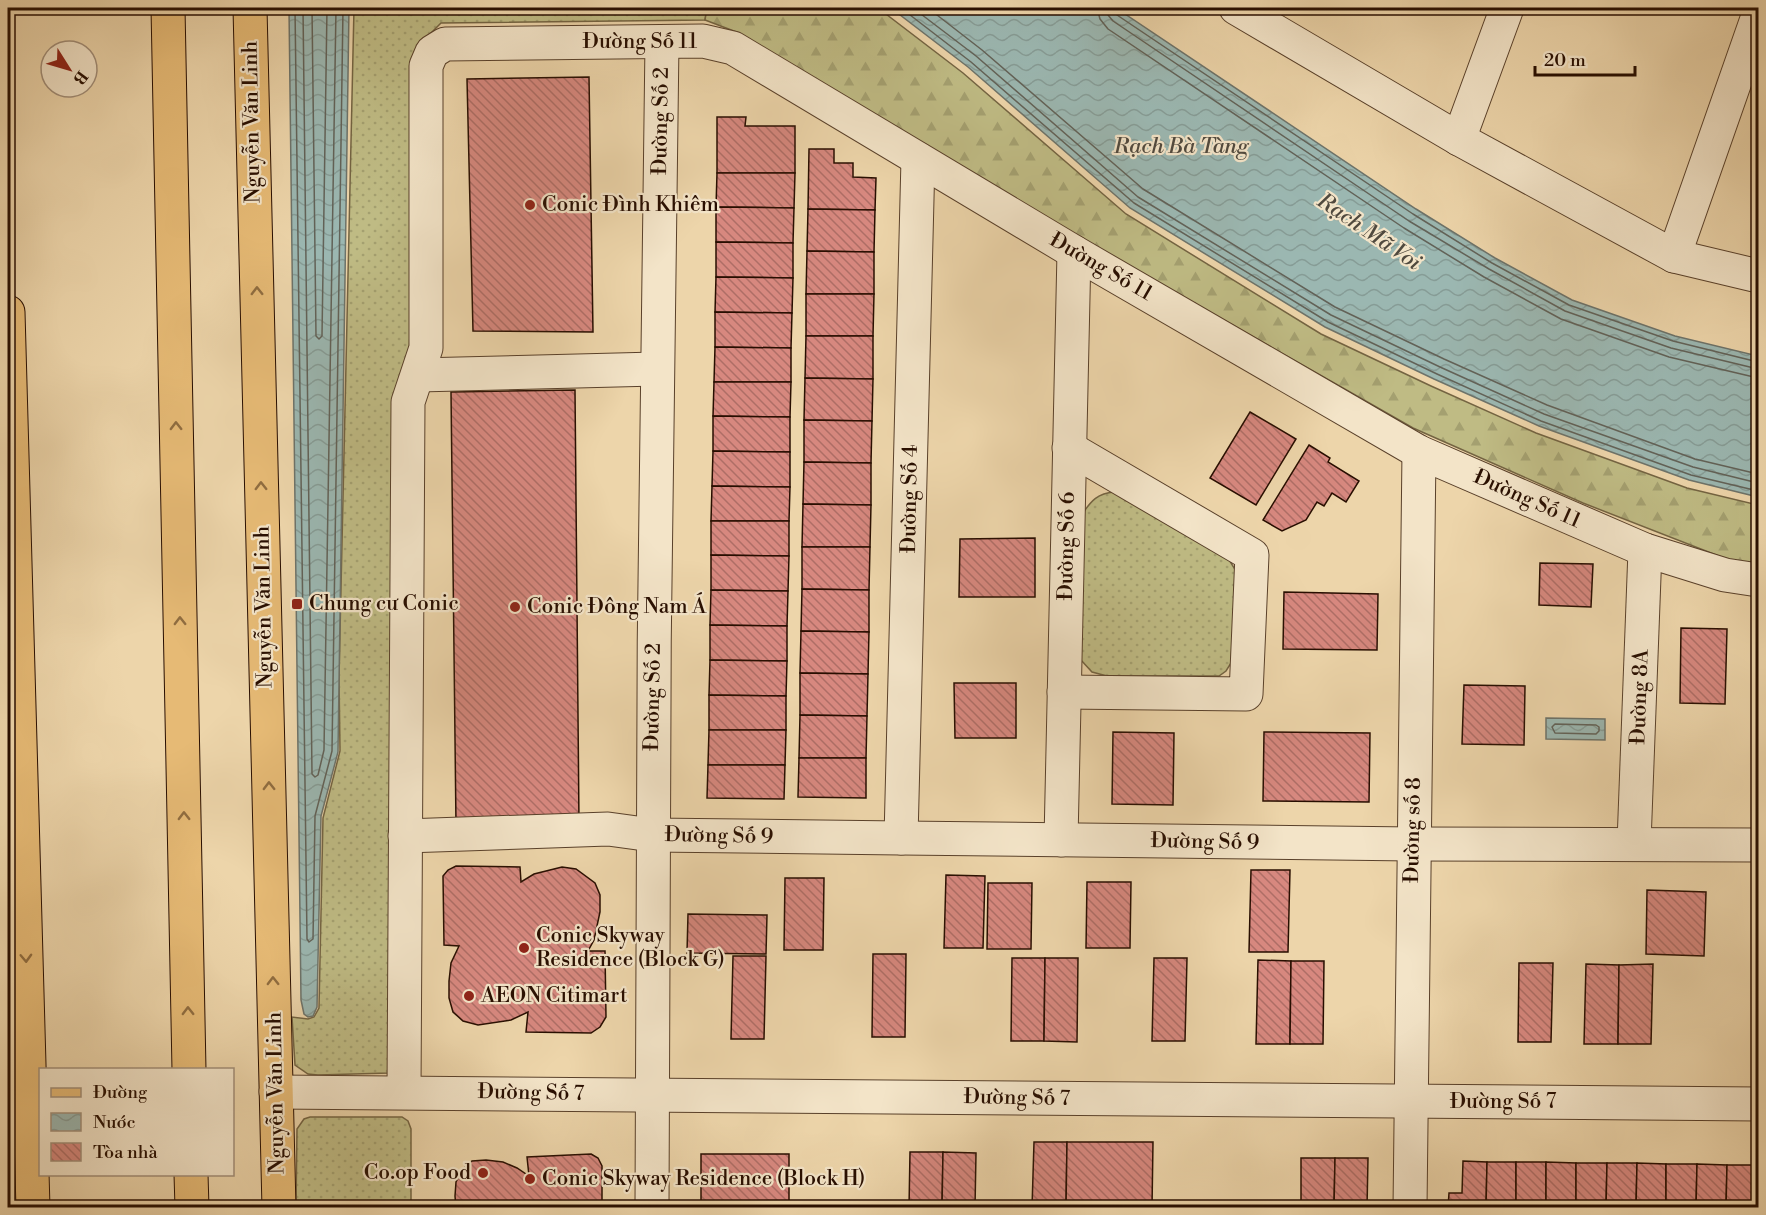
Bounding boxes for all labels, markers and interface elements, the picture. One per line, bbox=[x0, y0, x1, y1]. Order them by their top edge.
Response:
street label: Đường Số 11 bbox=[583, 29, 697, 55]
north arrow bbox=[39, 39, 99, 99]
scale bar bbox=[1535, 39, 1636, 77]
street label: Nguyễn Văn Linh bbox=[238, 40, 266, 203]
text: 20 m bbox=[1544, 49, 1586, 72]
text: B bbox=[69, 67, 92, 88]
street label: Đường Số 2 bbox=[647, 67, 675, 175]
water label: Rạch Bà Tàng bbox=[1113, 133, 1250, 160]
water label: Rạch Mã Voi bbox=[1311, 187, 1426, 277]
place label: Conic Đình Khiêm bbox=[542, 192, 719, 218]
marker: Conic Đình Khiêm bbox=[523, 198, 537, 212]
street label: Đường Số 11 bbox=[1045, 227, 1157, 307]
one-way arrow bbox=[250, 287, 263, 296]
one-way arrow bbox=[170, 422, 182, 431]
street label: Đường Số 4 bbox=[896, 445, 924, 553]
street label: Đường Số 11 bbox=[1469, 464, 1585, 534]
one-way arrow bbox=[255, 482, 268, 491]
street label: Đường Số 6 bbox=[1053, 491, 1081, 601]
street label: Nguyễn Văn Linh bbox=[250, 525, 278, 688]
place label: Chung cư Conic bbox=[309, 591, 459, 617]
place label: Conic Đông Nam Á bbox=[527, 592, 707, 620]
marker: Chung cư Conic bbox=[290, 597, 304, 611]
marker: Conic Đông Nam Á bbox=[508, 600, 522, 614]
one-way arrow bbox=[174, 617, 186, 626]
street label: Đường Số 2 bbox=[639, 643, 667, 751]
street label: Đường 8A bbox=[1625, 648, 1655, 745]
street label: Đường số 8 bbox=[1399, 777, 1427, 883]
one-way arrow bbox=[262, 782, 275, 791]
one-way arrow bbox=[178, 812, 190, 821]
street label: Đường Số 9 bbox=[664, 822, 774, 850]
street label: Đường Số 9 bbox=[1150, 828, 1260, 856]
place label: Conic Skyway Residence (Block G) bbox=[536, 923, 725, 973]
marker: Conic Skyway Residence (Block G) bbox=[517, 941, 531, 955]
one-way arrow bbox=[20, 954, 32, 963]
one-way arrow bbox=[267, 977, 280, 986]
place label: AEON Citimart bbox=[480, 983, 628, 1009]
marker: AEON Citimart bbox=[462, 989, 476, 1003]
one-way arrow bbox=[182, 1007, 194, 1016]
street label: Nguyễn Văn Linh bbox=[262, 1011, 290, 1174]
legend bbox=[39, 1068, 234, 1176]
street label: Đường Số 7 bbox=[477, 1079, 585, 1107]
text: Đường bbox=[93, 1081, 148, 1104]
street label: Đường Số 7 bbox=[963, 1084, 1071, 1112]
street label: Đường Số 7 bbox=[1450, 1089, 1557, 1115]
text: Nước bbox=[93, 1111, 136, 1134]
text: Tòa nhà bbox=[93, 1141, 158, 1164]
place label: Co.op Food bbox=[364, 1160, 471, 1186]
marker: Co.op Food bbox=[476, 1166, 490, 1180]
place label: Conic Skyway Residence (Block H) bbox=[542, 1166, 865, 1192]
marker: Conic Skyway Residence (Block H) bbox=[523, 1172, 537, 1186]

